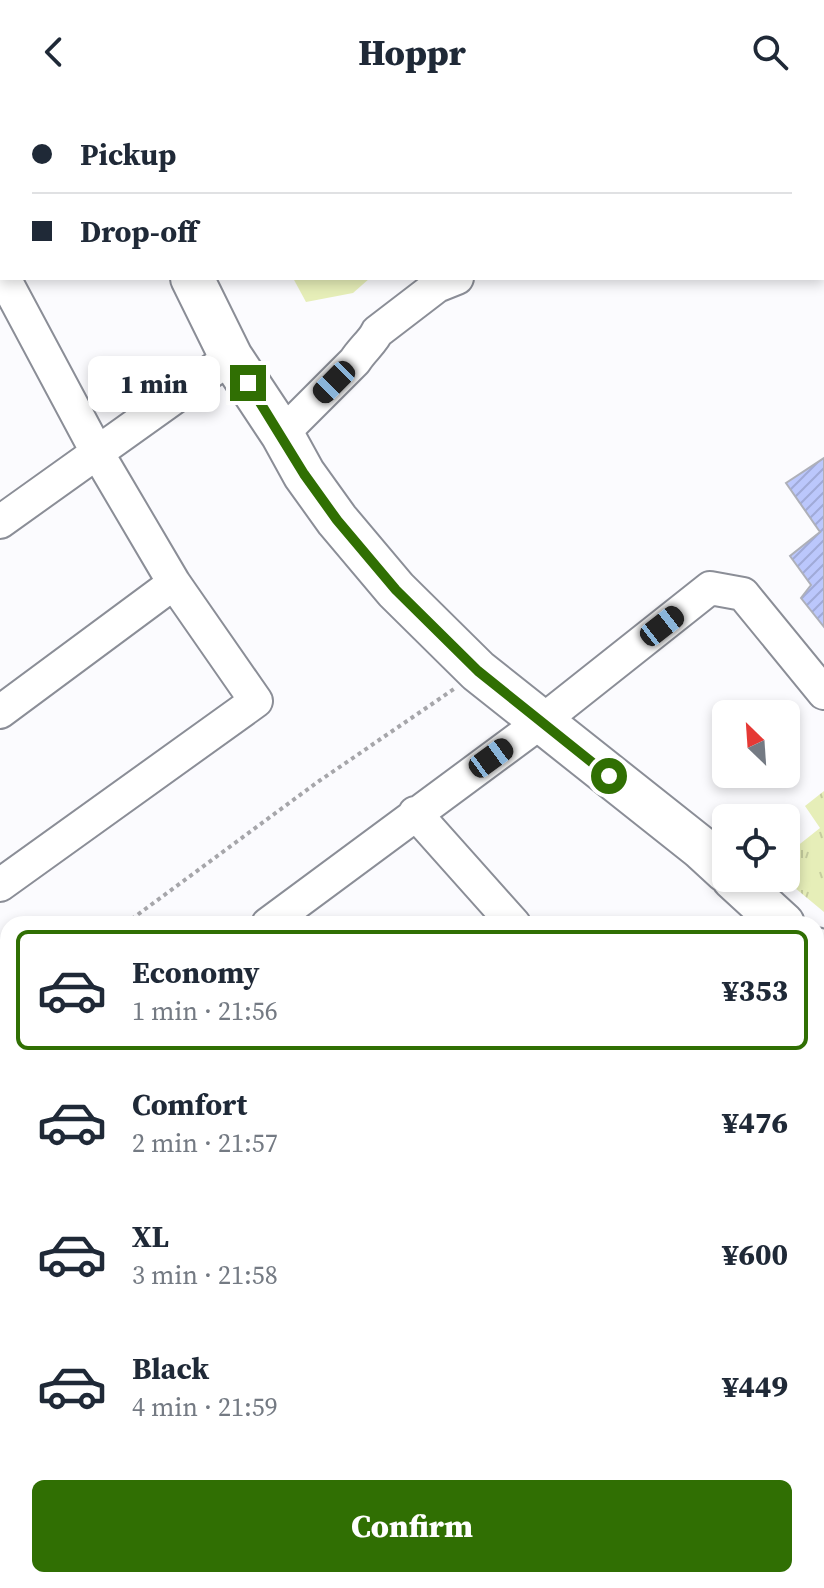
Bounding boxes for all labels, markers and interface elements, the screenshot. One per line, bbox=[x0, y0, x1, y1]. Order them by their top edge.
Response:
text: Hoppr bbox=[358, 28, 466, 77]
icon: back bbox=[32, 30, 76, 74]
icon: search bbox=[748, 30, 792, 74]
text: Pickup bbox=[80, 134, 176, 175]
text: Drop-off bbox=[80, 211, 198, 252]
callout: 1 min bbox=[88, 355, 220, 411]
car bbox=[309, 357, 359, 407]
route end bbox=[230, 365, 266, 401]
text: 1 min bbox=[120, 366, 188, 402]
car bbox=[636, 602, 688, 650]
north arrow bbox=[712, 700, 800, 788]
map controls bbox=[712, 700, 800, 892]
car bbox=[465, 734, 517, 782]
route start bbox=[591, 758, 627, 794]
button: locate bbox=[712, 804, 800, 892]
text: Economy bbox=[132, 952, 260, 993]
icon: car bbox=[36, 954, 108, 1026]
text: ¥353 bbox=[722, 970, 788, 1011]
text: 1 min · 21:56 bbox=[132, 993, 278, 1029]
text: Comfort bbox=[132, 1084, 247, 1125]
icon: car bbox=[36, 1086, 108, 1158]
text: ¥476 bbox=[722, 1102, 788, 1143]
text: 2 min · 21:57 bbox=[132, 1125, 278, 1161]
text: XL bbox=[132, 1216, 169, 1257]
icon: car bbox=[36, 1218, 108, 1290]
text: ¥600 bbox=[722, 1234, 788, 1275]
text: 3 min · 21:58 bbox=[132, 1257, 278, 1293]
text: Black bbox=[132, 1348, 209, 1389]
icon: car bbox=[36, 1350, 108, 1422]
text: ¥449 bbox=[722, 1366, 788, 1407]
text: 4 min · 21:59 bbox=[132, 1389, 278, 1425]
button: Confirm bbox=[32, 1480, 792, 1572]

